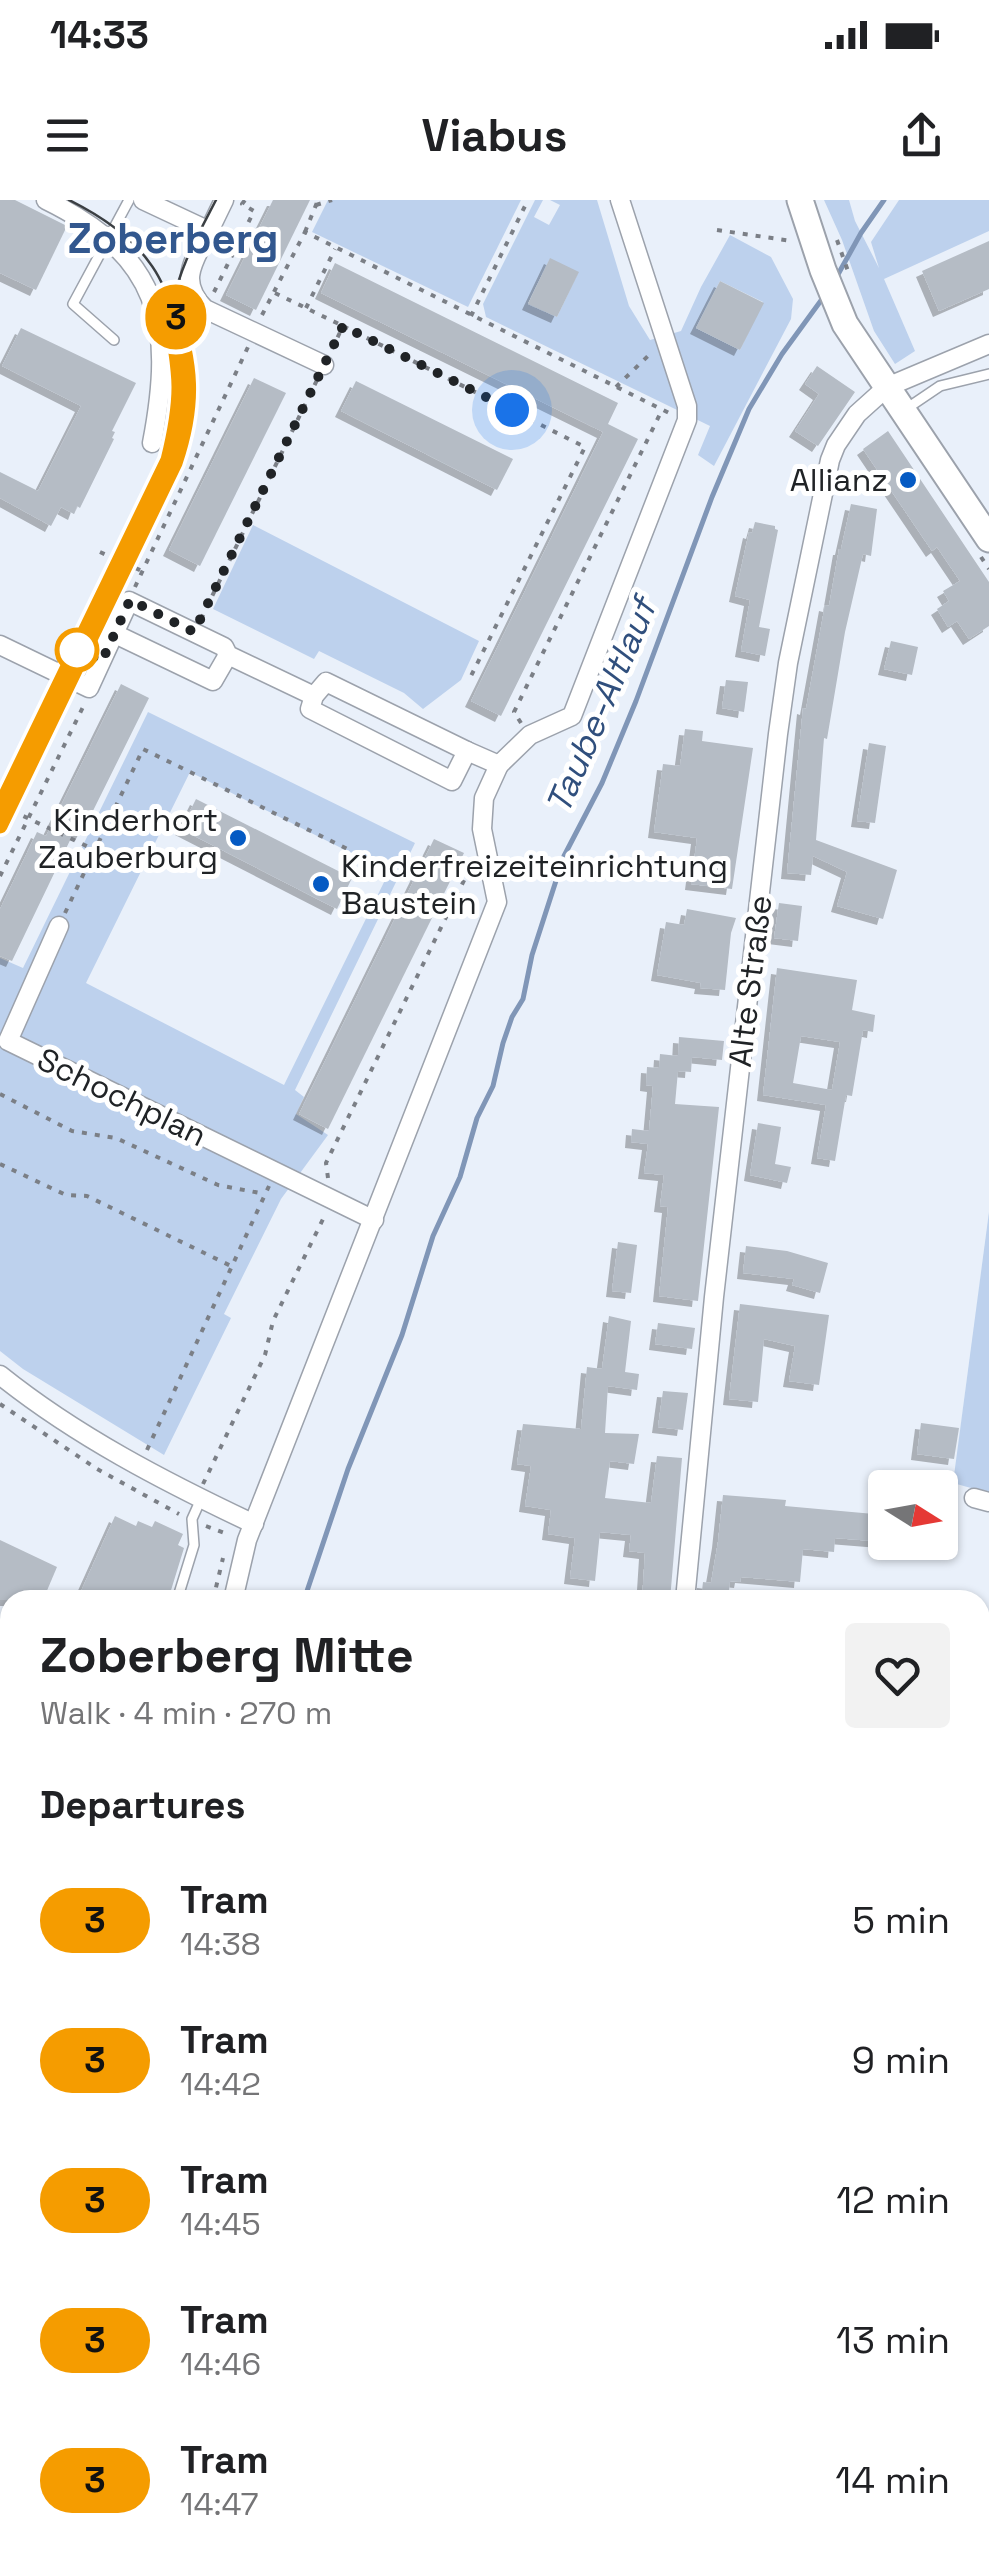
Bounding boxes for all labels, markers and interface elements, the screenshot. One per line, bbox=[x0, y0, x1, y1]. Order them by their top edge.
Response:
text: 14:33 bbox=[50, 11, 149, 59]
text: Viabus bbox=[422, 107, 567, 164]
icon: menu bbox=[40, 108, 95, 163]
icon: share bbox=[894, 108, 949, 163]
district label: Zoberberg bbox=[68, 212, 278, 265]
line badge: 3 bbox=[144, 284, 208, 350]
text: 3 bbox=[165, 295, 187, 339]
your location bbox=[487, 385, 537, 435]
place label: Allianz bbox=[790, 460, 888, 500]
marker: Allianz bbox=[897, 469, 919, 491]
water label: Taube-Altlauf bbox=[536, 588, 668, 820]
unlabelled marker bbox=[56, 629, 98, 671]
place label: Kinderhort Zauberburg bbox=[38, 800, 218, 877]
marker: Kinderhort Zauberburg bbox=[227, 827, 249, 849]
place label: Kinderfreizeiteinrichtung Baustein bbox=[341, 846, 728, 923]
marker: Kinderfreizeiteinrichtung Baustein bbox=[310, 873, 332, 895]
street label: Alte Straße bbox=[720, 893, 780, 1069]
street label: Schochplan bbox=[31, 1039, 213, 1155]
north arrow bbox=[868, 1470, 958, 1560]
map controls bbox=[868, 1470, 958, 1560]
button: heart bbox=[845, 1623, 950, 1728]
text: Zoberberg Mitte bbox=[40, 1625, 414, 1686]
text: Walk · 4 min · 270 m bbox=[40, 1693, 332, 1733]
text: Departures bbox=[40, 1781, 245, 1829]
text: Tram bbox=[180, 1876, 269, 1924]
text: 5 min bbox=[852, 1896, 950, 1944]
text: 3 bbox=[84, 1898, 106, 1942]
text: 14:38 bbox=[180, 1924, 261, 1964]
text: Tram bbox=[180, 2016, 269, 2064]
text: 9 min bbox=[852, 2036, 950, 2084]
text: 3 bbox=[84, 2038, 106, 2082]
text: 14:42 bbox=[180, 2064, 261, 2104]
text: Tram bbox=[180, 2156, 269, 2204]
text: 12 min bbox=[836, 2176, 950, 2224]
text: 3 bbox=[84, 2178, 106, 2222]
text: 14:45 bbox=[180, 2204, 261, 2244]
text: Tram bbox=[180, 2296, 269, 2344]
text: 13 min bbox=[836, 2316, 950, 2364]
text: 3 bbox=[84, 2318, 106, 2362]
text: 14:46 bbox=[180, 2344, 261, 2384]
text: Tram bbox=[180, 2436, 269, 2484]
text: 14 min bbox=[835, 2456, 950, 2504]
text: 3 bbox=[84, 2458, 106, 2502]
text: 14:47 bbox=[180, 2484, 259, 2524]

